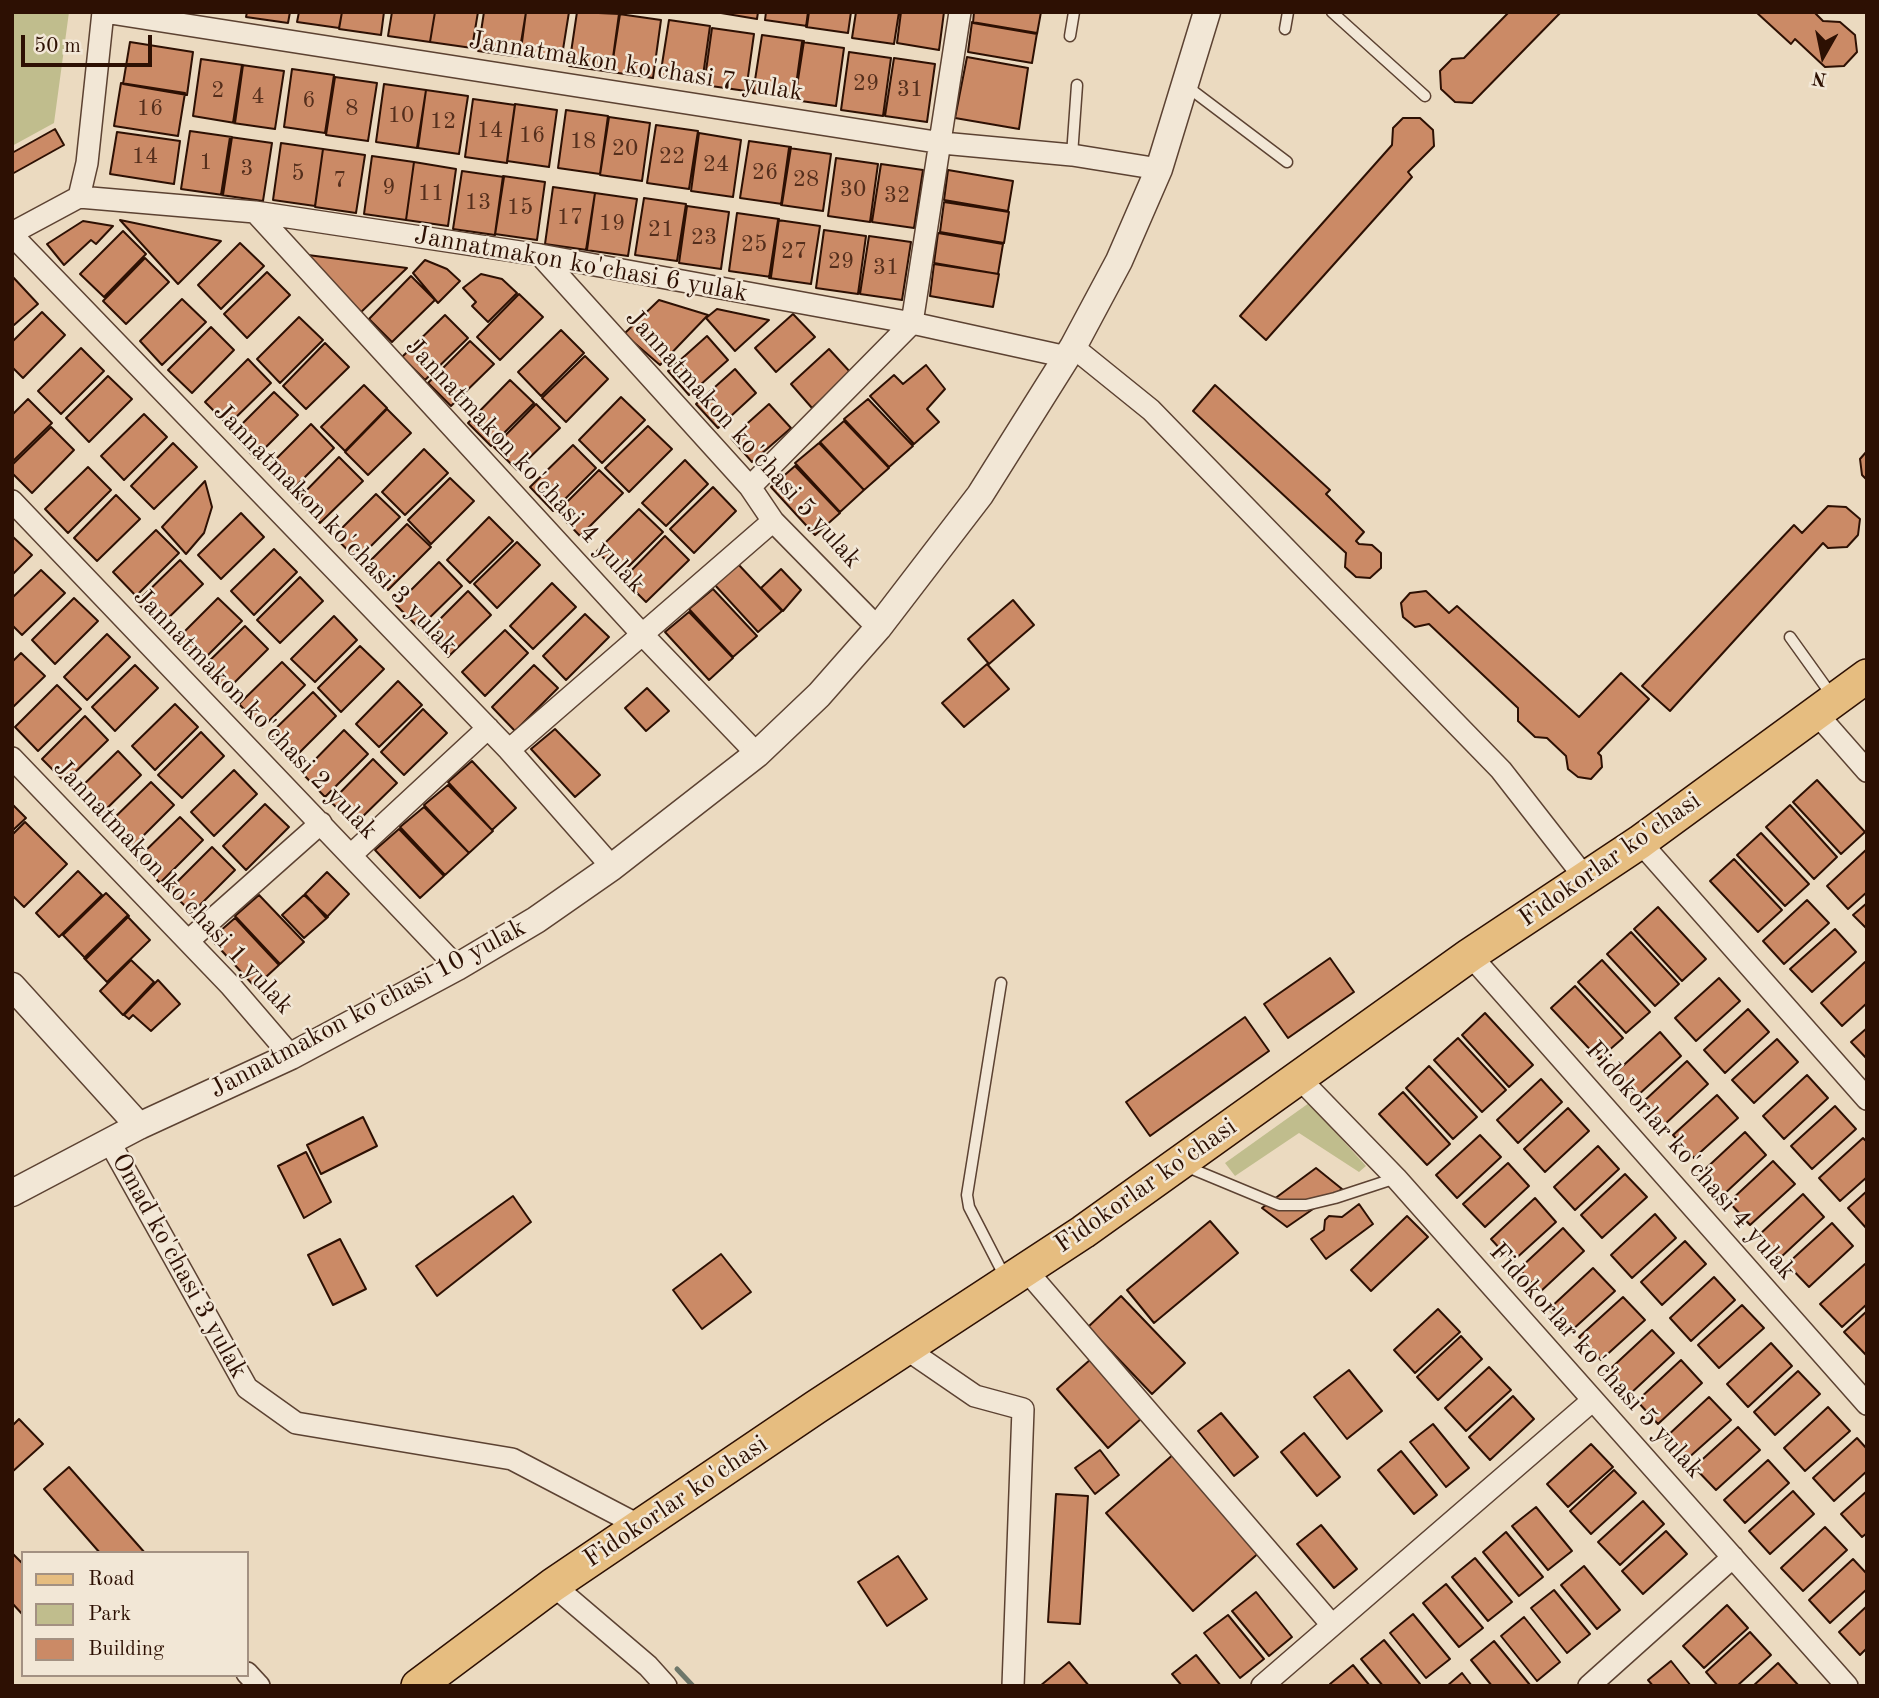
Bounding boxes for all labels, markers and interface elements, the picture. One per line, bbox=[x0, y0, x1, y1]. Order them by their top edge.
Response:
scale bar bbox=[24, 21, 156, 65]
north arrow bbox=[1788, 21, 1858, 91]
street label: Jannatmakon ko'chasi 7 yulak bbox=[467, 25, 805, 109]
text: 50 m bbox=[34, 36, 81, 57]
text: N bbox=[1811, 67, 1828, 88]
house number: 29 bbox=[853, 70, 879, 98]
house number: 31 bbox=[897, 76, 923, 104]
house number: 2 bbox=[211, 77, 225, 105]
house number: 4 bbox=[251, 83, 265, 111]
house number: 6 bbox=[302, 87, 316, 115]
house number: 16 bbox=[137, 95, 163, 123]
house number: 8 bbox=[345, 95, 359, 123]
house number: 10 bbox=[388, 102, 414, 130]
house number: 12 bbox=[430, 108, 456, 136]
house number: 14 bbox=[477, 117, 503, 145]
house number: 16 bbox=[519, 122, 545, 150]
house number: 18 bbox=[570, 128, 596, 156]
house number: 20 bbox=[612, 135, 638, 163]
house number: 14 bbox=[132, 143, 158, 171]
house number: 22 bbox=[659, 143, 685, 171]
house number: 1 bbox=[199, 149, 213, 177]
house number: 24 bbox=[703, 151, 729, 179]
house number: 3 bbox=[240, 155, 254, 183]
house number: 26 bbox=[752, 159, 778, 187]
house number: 5 bbox=[291, 160, 305, 188]
house number: 28 bbox=[793, 166, 819, 194]
house number: 7 bbox=[333, 167, 347, 195]
house number: 9 bbox=[382, 174, 396, 202]
house number: 30 bbox=[840, 176, 866, 204]
house number: 11 bbox=[418, 180, 444, 208]
house number: 32 bbox=[884, 182, 910, 210]
house number: 13 bbox=[465, 189, 491, 217]
house number: 15 bbox=[507, 194, 533, 222]
house number: 17 bbox=[557, 204, 583, 232]
house number: 19 bbox=[599, 210, 625, 238]
house number: 21 bbox=[648, 216, 674, 244]
street label: Jannatmakon ko'chasi 6 yulak bbox=[412, 220, 750, 310]
house number: 23 bbox=[691, 224, 717, 252]
house number: 25 bbox=[741, 231, 767, 259]
house number: 27 bbox=[781, 238, 807, 266]
house number: 29 bbox=[828, 248, 854, 276]
house number: 31 bbox=[873, 254, 899, 282]
street label: Jannatmakon ko'chasi 5 yulak bbox=[618, 303, 868, 575]
street label: Jannatmakon ko'chasi 4 yulak bbox=[398, 332, 652, 600]
street label: Jannatmakon ko'chasi 3 yulak bbox=[206, 397, 464, 661]
street label: Jannatmakon ko'chasi 2 yulak bbox=[126, 582, 384, 846]
street label: Jannatmakon ko'chasi 1 yulak bbox=[46, 753, 300, 1021]
street label: Fidokorlar ko'chasi bbox=[1513, 785, 1707, 935]
street label: Jannatmakon ko'chasi 10 yulak bbox=[205, 912, 531, 1106]
street label: Fidokorlar ko'chasi 4 yulak bbox=[1578, 1035, 1802, 1287]
street label: Fidokorlar ko'chasi bbox=[1049, 1111, 1243, 1261]
street label: Omad ko'chasi 3 yulak bbox=[104, 1148, 254, 1384]
street label: Fidokorlar ko'chasi 5 yulak bbox=[1482, 1237, 1710, 1485]
street label: Fidokorlar ko'chasi bbox=[578, 1429, 774, 1575]
legend bbox=[21, 1551, 248, 1677]
text: Road bbox=[88, 1569, 135, 1590]
text: Park bbox=[88, 1604, 131, 1625]
text: Building bbox=[88, 1639, 164, 1660]

